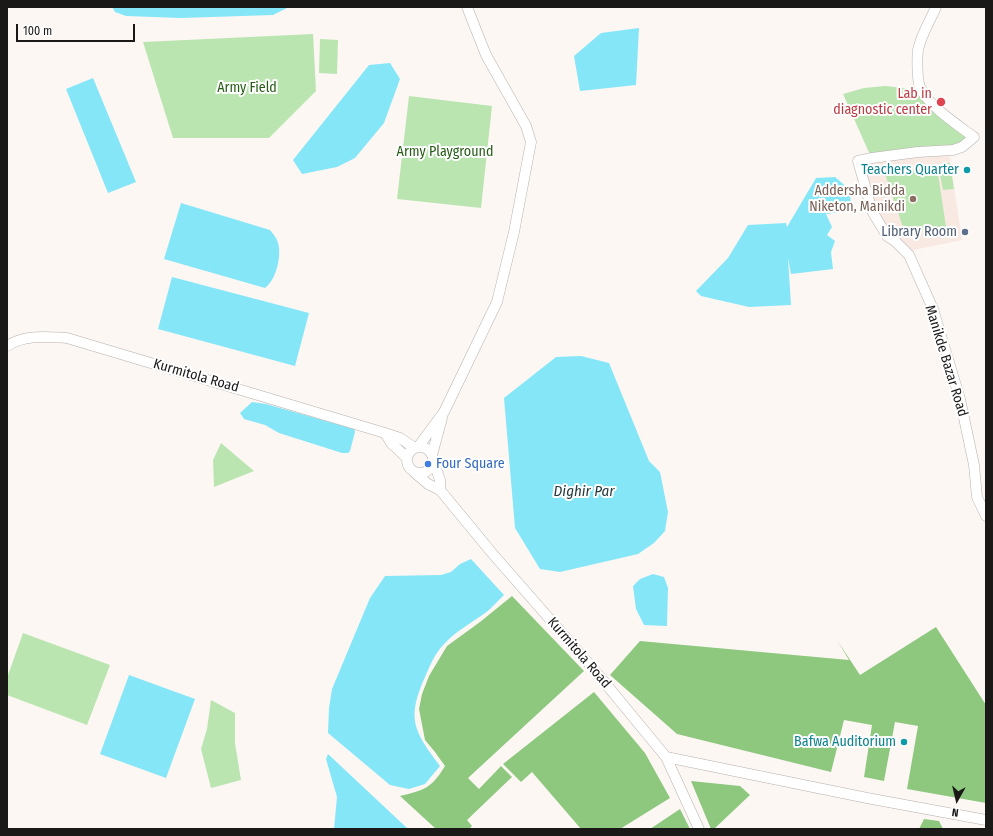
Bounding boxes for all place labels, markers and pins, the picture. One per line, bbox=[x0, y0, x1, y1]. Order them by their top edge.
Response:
place label: Lab in diagnostic center bbox=[833, 86, 932, 118]
marker: Lab in diagnostic center bbox=[935, 96, 947, 108]
place label: Teachers Quarter bbox=[861, 162, 959, 178]
marker: Teachers Quarter bbox=[962, 165, 972, 175]
place label: Addersha Bidda Niketon, Manikdi bbox=[809, 183, 905, 216]
marker: Addersha Bidda Niketon, Manikdi bbox=[908, 194, 918, 204]
place label: Library Room bbox=[881, 224, 957, 240]
marker: Library Room bbox=[960, 227, 970, 237]
place label: Four Square bbox=[436, 456, 505, 472]
marker: Four Square bbox=[423, 459, 433, 469]
place label: Bafwa Auditorium bbox=[794, 734, 896, 750]
marker: Bafwa Auditorium bbox=[899, 737, 909, 747]

